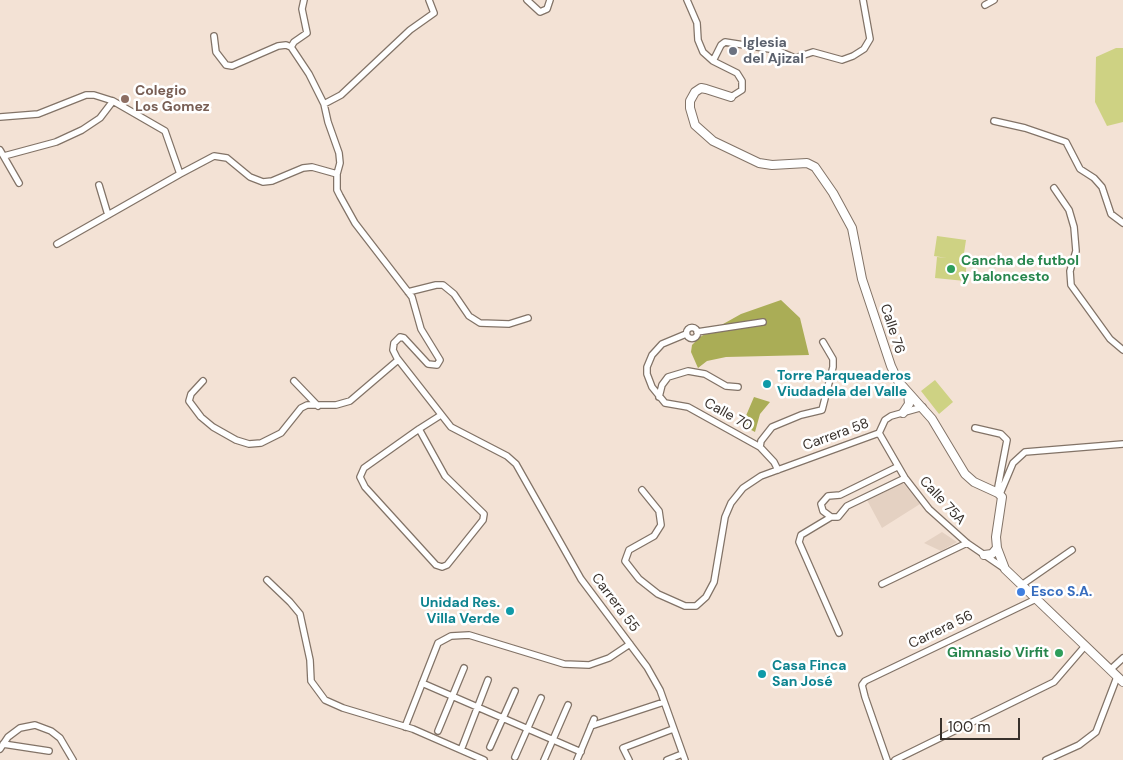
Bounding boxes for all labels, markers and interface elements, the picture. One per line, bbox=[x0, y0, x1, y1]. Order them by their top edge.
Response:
place label: Iglesia del Ajizal bbox=[743, 35, 804, 68]
marker: Iglesia del Ajizal bbox=[727, 45, 739, 57]
place label: Colegio Los Gomez bbox=[135, 83, 210, 115]
marker: Colegio Los Gomez bbox=[119, 93, 131, 105]
place label: Cancha de futbol y baloncesto bbox=[961, 253, 1079, 286]
marker: Cancha de futbol y baloncesto bbox=[945, 263, 957, 275]
street label: Calle 76 bbox=[876, 302, 908, 356]
place label: Torre Parqueaderos Viudadela del Valle bbox=[777, 368, 911, 401]
marker: Torre Parqueaderos Viudadela del Valle bbox=[761, 378, 773, 390]
street label: Calle 70 bbox=[701, 395, 755, 435]
street label: Carrera 58 bbox=[801, 415, 871, 455]
street label: Calle 75A bbox=[915, 473, 969, 529]
street label: Carrera 55 bbox=[587, 570, 643, 636]
place label: Esco S.A. bbox=[1031, 584, 1092, 600]
marker: Esco S.A. bbox=[1015, 586, 1027, 598]
place label: Unidad Res. Villa Verde bbox=[420, 595, 500, 628]
marker: Unidad Res. Villa Verde bbox=[504, 605, 516, 617]
street label: Carrera 56 bbox=[906, 607, 976, 653]
place label: Gimnasio Virfit bbox=[947, 645, 1049, 661]
marker: Gimnasio Virfit bbox=[1053, 647, 1065, 659]
place label: Casa Finca San José bbox=[772, 658, 846, 690]
marker: Casa Finca San José bbox=[756, 668, 768, 680]
scale bar bbox=[943, 708, 1023, 740]
text: 100 m bbox=[948, 717, 991, 737]

